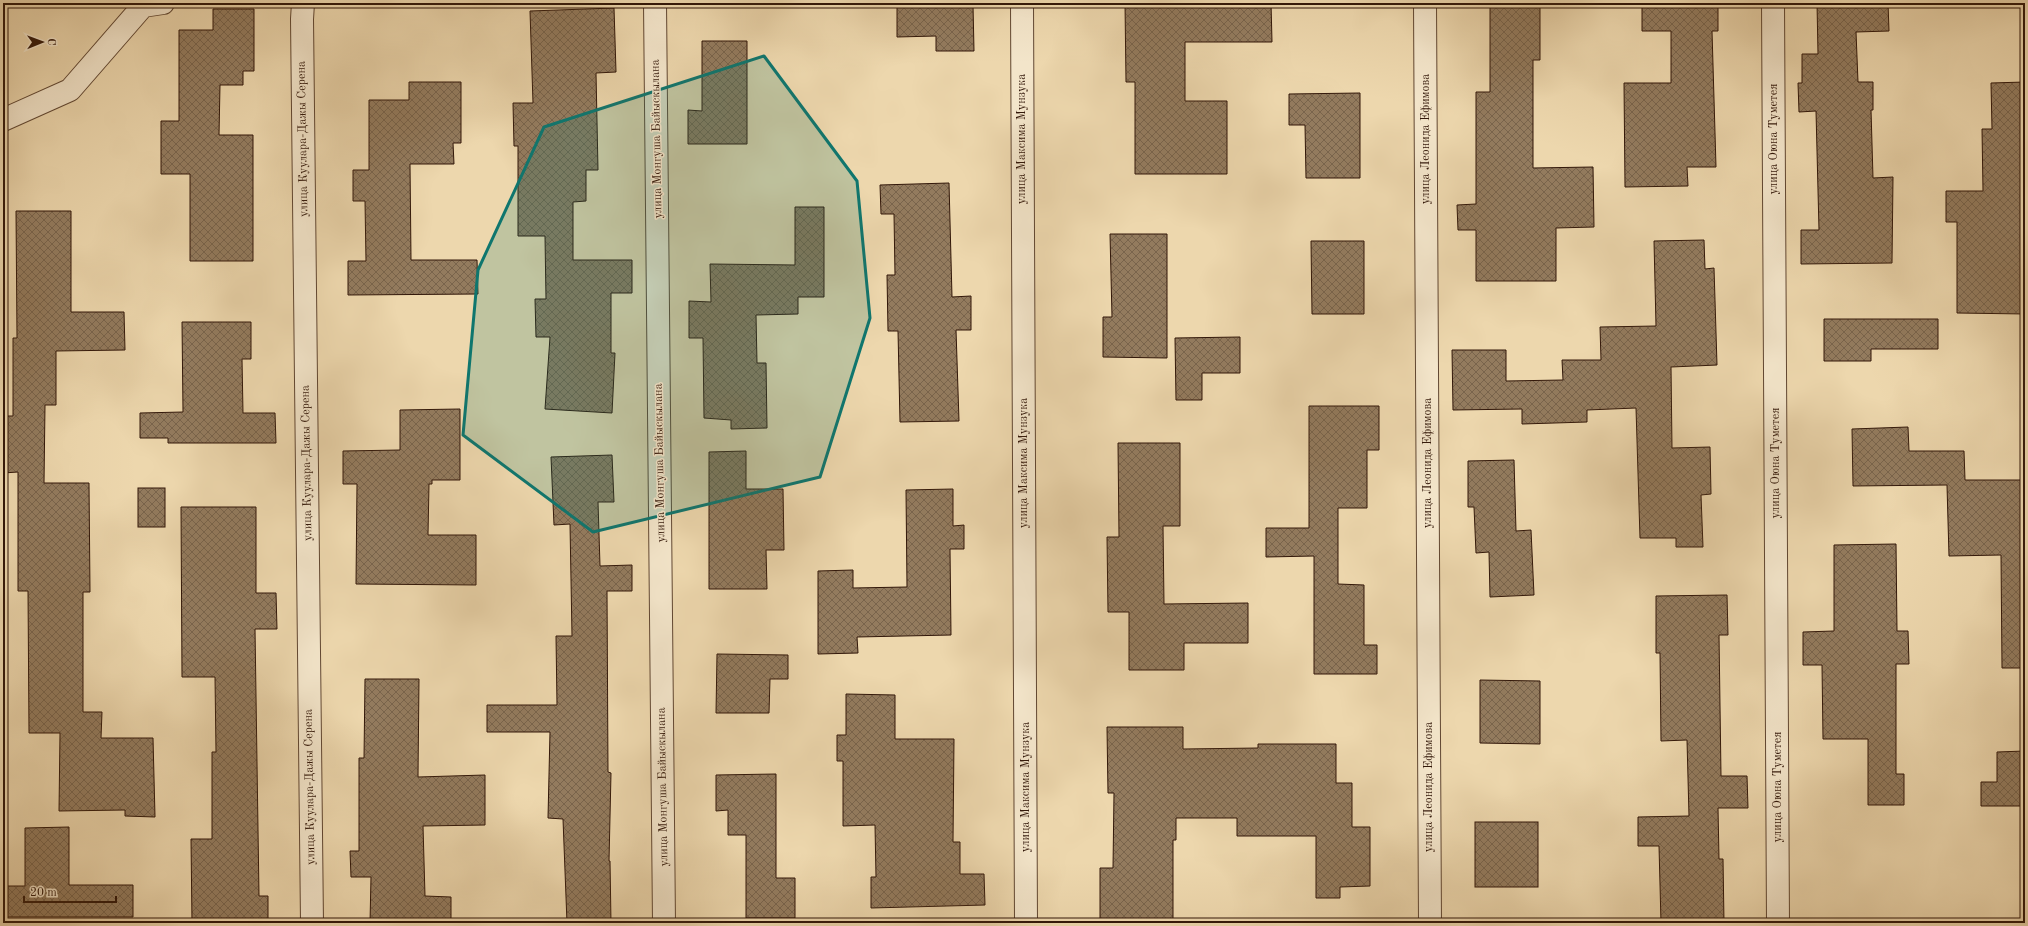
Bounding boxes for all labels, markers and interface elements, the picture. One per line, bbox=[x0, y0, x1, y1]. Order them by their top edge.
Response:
north arrow bbox=[22, 22, 62, 62]
text: С bbox=[45, 38, 56, 46]
street label: улица Монгуша Байыскылана bbox=[650, 59, 664, 219]
street label: улица Куулара-Дажы Серена bbox=[296, 61, 310, 217]
street label: улица Максима Мунзука bbox=[1016, 74, 1028, 204]
street label: улица Леонида Ефимова bbox=[1420, 74, 1432, 204]
street label: улица Оюна Туметея bbox=[1768, 83, 1780, 195]
street label: улица Монгуша Байыскылана bbox=[653, 383, 667, 543]
street label: улица Куулара-Дажы Серена bbox=[300, 385, 314, 541]
street label: улица Максима Мунзука bbox=[1018, 398, 1030, 528]
street label: улица Леонида Ефимова bbox=[1422, 398, 1434, 528]
street label: улица Оюна Туметея bbox=[1770, 407, 1782, 519]
street label: улица Монгуша Байыскылана bbox=[656, 707, 670, 867]
street label: улица Куулара-Дажы Серена bbox=[303, 709, 317, 865]
street label: улица Максима Мунзука bbox=[1020, 722, 1032, 852]
street label: улица Леонида Ефимова bbox=[1423, 722, 1435, 852]
street label: улица Оюна Туметея bbox=[1772, 731, 1784, 843]
scale bar bbox=[24, 878, 116, 904]
text: 20 m bbox=[30, 887, 57, 899]

